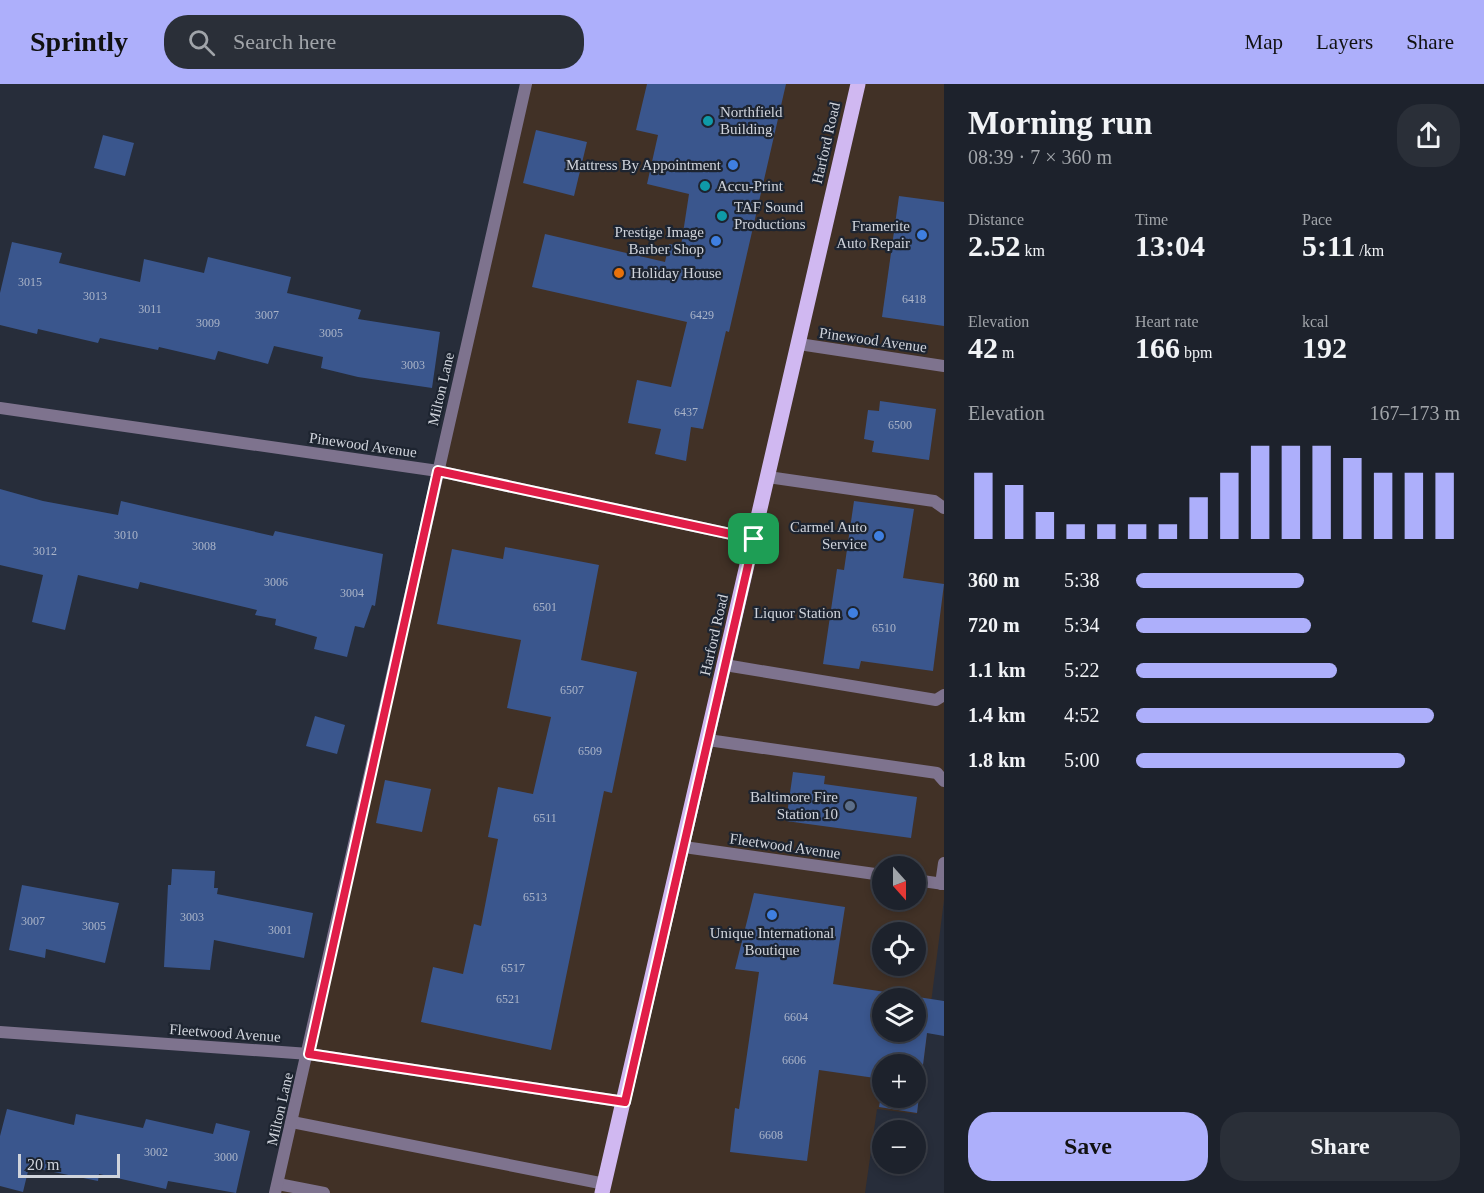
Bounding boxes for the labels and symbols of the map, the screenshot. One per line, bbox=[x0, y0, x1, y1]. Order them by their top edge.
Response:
street label: Harford Road bbox=[809, 100, 843, 185]
place label: Northfield Building bbox=[720, 104, 783, 137]
marker: Northfield Building bbox=[701, 114, 715, 128]
place label: Mattress By Appointment bbox=[566, 157, 722, 173]
marker: Mattress By Appointment bbox=[726, 158, 740, 172]
place label: Accu-Print bbox=[717, 178, 784, 194]
marker: Accu-Print bbox=[698, 179, 712, 193]
place label: TAF Sound Productions bbox=[734, 199, 806, 232]
marker: TAF Sound Productions bbox=[715, 209, 729, 223]
place label: Framerite Auto Repair bbox=[836, 218, 910, 251]
place label: Prestige Image Barber Shop bbox=[614, 224, 704, 257]
marker: Framerite Auto Repair bbox=[915, 228, 929, 242]
marker: Prestige Image Barber Shop bbox=[709, 234, 723, 248]
place label: Holiday House bbox=[631, 265, 722, 281]
marker: Holiday House bbox=[612, 266, 626, 280]
house number: 3015 bbox=[18, 275, 42, 289]
house number: 3013 bbox=[83, 289, 107, 303]
house number: 6418 bbox=[902, 292, 926, 306]
house number: 3011 bbox=[138, 302, 162, 316]
house number: 3007 bbox=[255, 308, 279, 322]
house number: 6429 bbox=[690, 308, 714, 322]
house number: 3009 bbox=[196, 316, 220, 330]
street label: Pinewood Avenue bbox=[818, 325, 928, 356]
house number: 3005 bbox=[319, 326, 343, 340]
street label: Milton Lane bbox=[425, 351, 457, 427]
house number: 3003 bbox=[401, 358, 425, 372]
house number: 6437 bbox=[674, 405, 698, 419]
house number: 6500 bbox=[888, 418, 912, 432]
street label: Pinewood Avenue bbox=[308, 430, 418, 461]
pin bbox=[728, 513, 779, 564]
place label: Carmel Auto Service bbox=[790, 519, 867, 552]
house number: 3010 bbox=[114, 528, 138, 542]
marker: Carmel Auto Service bbox=[872, 529, 886, 543]
house number: 3008 bbox=[192, 539, 216, 553]
house number: 3012 bbox=[33, 544, 57, 558]
house number: 3006 bbox=[264, 575, 288, 589]
house number: 3004 bbox=[340, 586, 364, 600]
street label: Harford Road bbox=[697, 592, 731, 677]
house number: 6501 bbox=[533, 600, 557, 614]
place label: Liquor Station bbox=[754, 605, 841, 621]
marker: Liquor Station bbox=[846, 606, 860, 620]
house number: 6510 bbox=[872, 621, 896, 635]
house number: 6507 bbox=[560, 683, 584, 697]
house number: 6509 bbox=[578, 744, 602, 758]
place label: Baltimore Fire Station 10 bbox=[750, 789, 838, 822]
marker: Baltimore Fire Station 10 bbox=[843, 799, 857, 813]
house number: 6511 bbox=[533, 811, 557, 825]
street label: Fleetwood Avenue bbox=[729, 830, 842, 862]
north arrow bbox=[872, 856, 926, 910]
house number: 6513 bbox=[523, 890, 547, 904]
marker: Unique International Boutique bbox=[765, 908, 779, 922]
house number: 3003 bbox=[180, 910, 204, 924]
house number: 3007 bbox=[21, 914, 45, 928]
house number: 3005 bbox=[82, 919, 106, 933]
house number: 3001 bbox=[268, 923, 292, 937]
place label: Unique International Boutique bbox=[710, 925, 834, 958]
house number: 6517 bbox=[501, 961, 525, 975]
house number: 6521 bbox=[496, 992, 520, 1006]
house number: 6604 bbox=[784, 1010, 808, 1024]
street label: Fleetwood Avenue bbox=[169, 1021, 282, 1045]
house number: 6606 bbox=[782, 1053, 806, 1067]
street label: Milton Lane bbox=[264, 1071, 296, 1147]
house number: 6608 bbox=[759, 1128, 783, 1142]
house number: 3002 bbox=[144, 1145, 168, 1159]
house number: 3000 bbox=[214, 1150, 238, 1164]
scale bar bbox=[18, 1151, 120, 1178]

